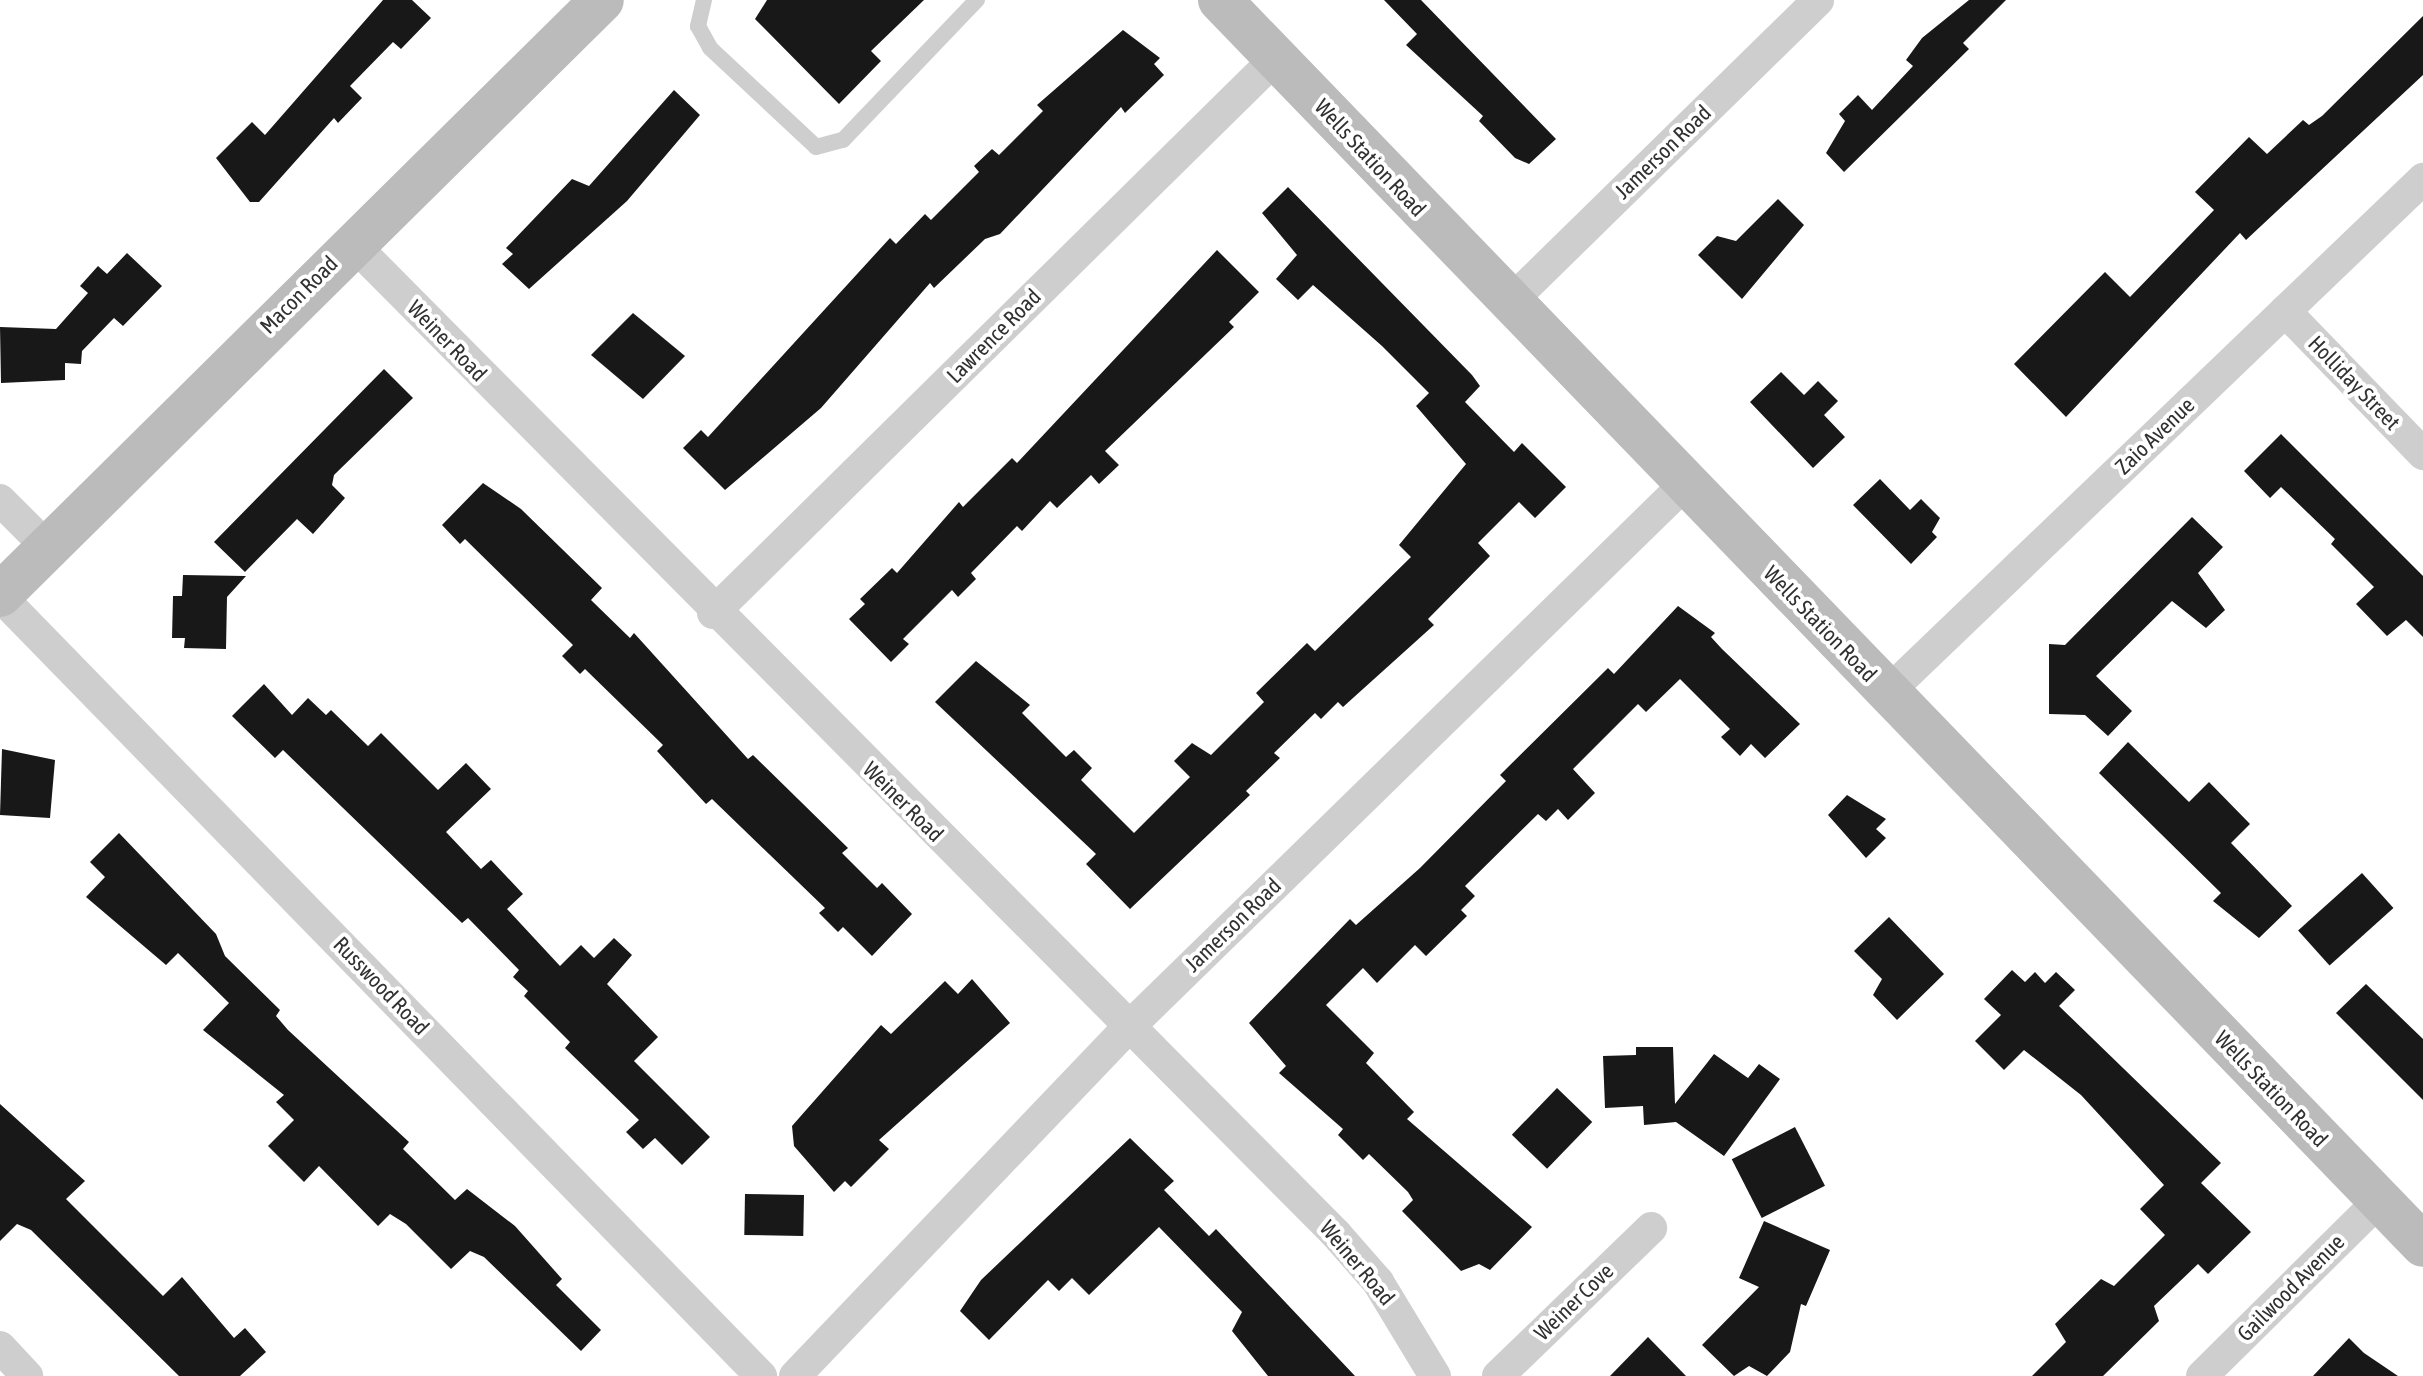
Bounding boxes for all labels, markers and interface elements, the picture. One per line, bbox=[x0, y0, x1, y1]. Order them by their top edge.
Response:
street label: Wells Station Road bbox=[1309, 94, 1431, 222]
street label: Jamerson Road bbox=[1609, 100, 1717, 204]
street label: Macon Road bbox=[255, 251, 343, 339]
street label: Lawrence Road bbox=[941, 283, 1047, 389]
street label: Weiner Road bbox=[402, 295, 492, 387]
street label: Holliday Street bbox=[2303, 330, 2405, 436]
street label: Zaio Avenue bbox=[2110, 392, 2200, 480]
street label: Wells Station Road bbox=[1758, 561, 1882, 687]
street label: Weiner Road bbox=[857, 756, 949, 848]
street label: Jamerson Road bbox=[1179, 873, 1287, 977]
street label: Russwood Road bbox=[328, 931, 434, 1041]
street label: Wells Station Road bbox=[2209, 1026, 2333, 1152]
street label: Weiner Road bbox=[1314, 1215, 1400, 1311]
street label: Gailwood Avenue bbox=[2232, 1229, 2350, 1347]
street label: Weiner Cove bbox=[1529, 1258, 1619, 1346]

